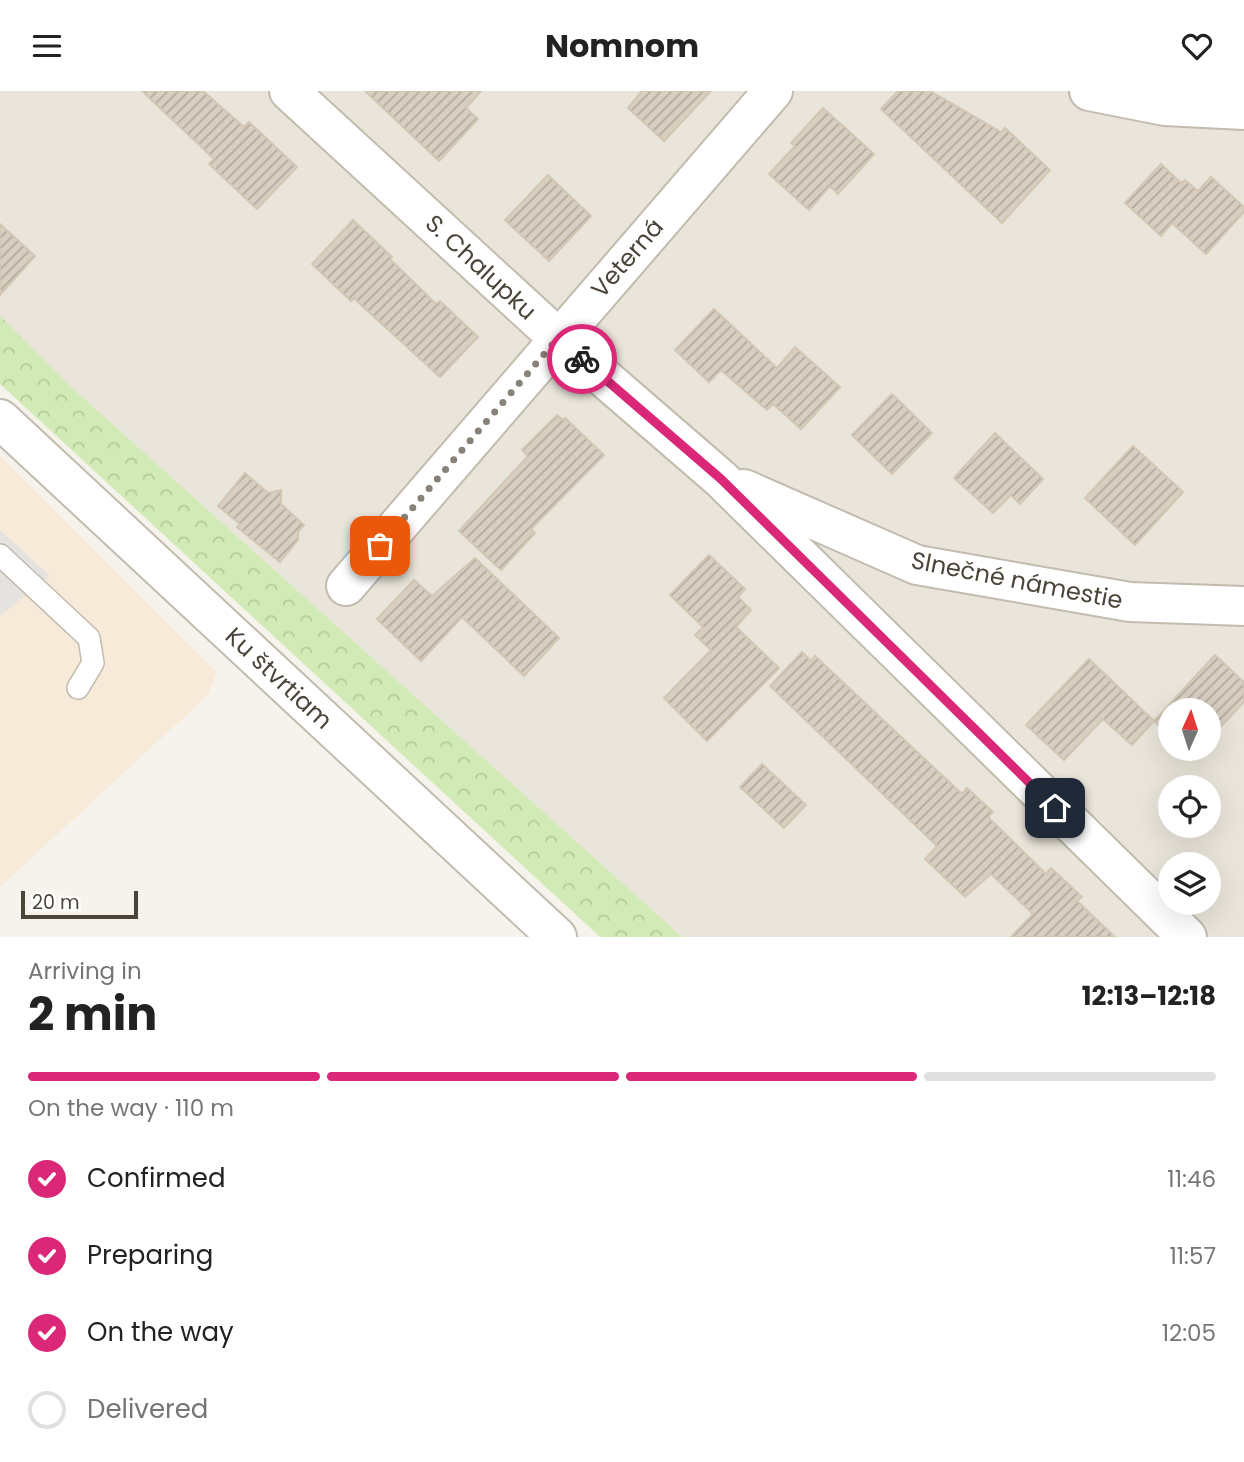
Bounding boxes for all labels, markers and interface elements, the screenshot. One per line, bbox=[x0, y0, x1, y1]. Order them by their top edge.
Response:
text: Nomnom bbox=[545, 23, 699, 68]
icon: menu bbox=[28, 27, 66, 65]
icon: heart bbox=[1178, 27, 1216, 65]
street label: S. Chalupku bbox=[418, 207, 544, 327]
street label: Veterná bbox=[583, 211, 671, 305]
courier bbox=[547, 324, 617, 394]
icon: bike bbox=[563, 340, 601, 378]
pin bbox=[350, 516, 410, 576]
icon: bag bbox=[361, 527, 399, 565]
street label: Slnečné námestie bbox=[908, 543, 1126, 617]
street label: Ku štvrtiam bbox=[218, 620, 340, 736]
north arrow bbox=[1158, 698, 1222, 761]
map controls bbox=[1158, 698, 1221, 915]
button: locate bbox=[1158, 775, 1221, 838]
pin bbox=[1025, 778, 1085, 838]
icon: home bbox=[1036, 789, 1074, 827]
button: layers bbox=[1158, 852, 1221, 915]
scale bar bbox=[21, 888, 138, 920]
text: 20 m bbox=[32, 889, 80, 916]
text: Arriving in bbox=[28, 955, 142, 987]
text: 12:13–12:18 bbox=[1082, 978, 1216, 1014]
text: 2 min bbox=[28, 982, 157, 1046]
text: On the way · 110 m bbox=[28, 1092, 234, 1124]
icon: check bbox=[28, 1160, 66, 1198]
text: Confirmed bbox=[87, 1160, 225, 1196]
text: 11:46 bbox=[1167, 1163, 1216, 1195]
icon: check bbox=[28, 1237, 66, 1275]
text: Preparing bbox=[87, 1237, 213, 1273]
text: 11:57 bbox=[1169, 1240, 1216, 1272]
icon: check bbox=[28, 1314, 66, 1352]
text: On the way bbox=[87, 1314, 234, 1350]
text: 12:05 bbox=[1162, 1317, 1216, 1349]
text: Delivered bbox=[87, 1391, 208, 1427]

